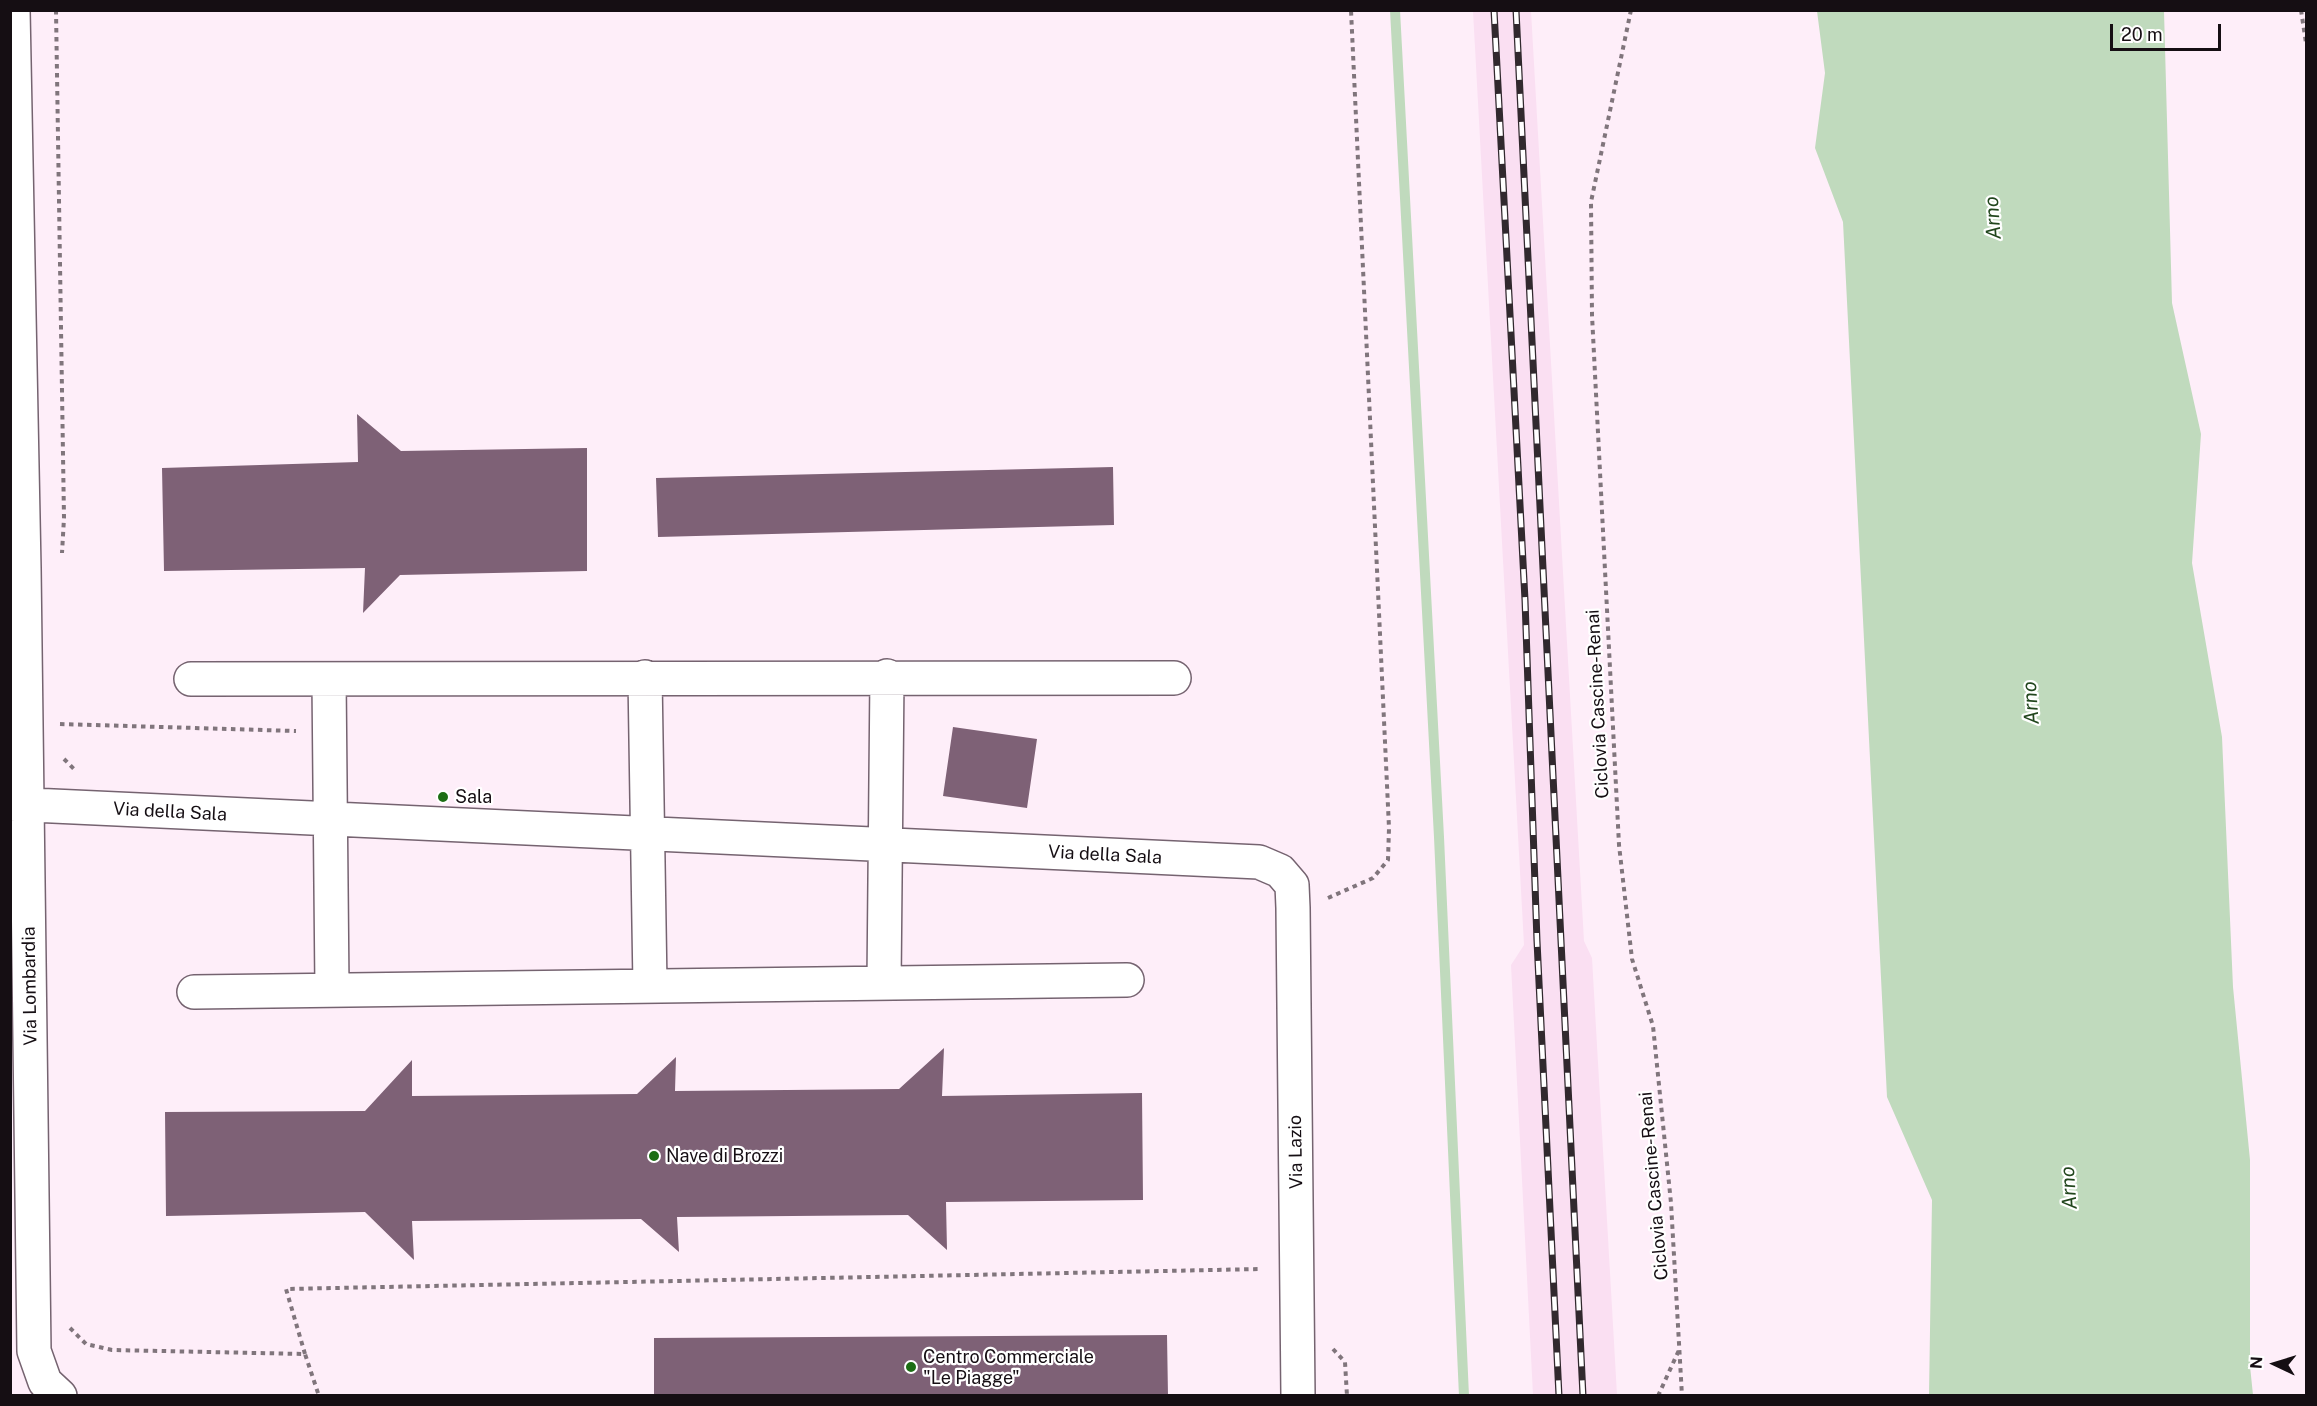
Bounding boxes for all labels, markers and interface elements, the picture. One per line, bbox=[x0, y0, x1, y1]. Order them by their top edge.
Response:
scale bar bbox=[2113, 12, 2224, 50]
text: 20 m bbox=[2121, 24, 2163, 45]
water label: Arno bbox=[1980, 196, 2006, 240]
street label: Ciclovia Cascine-Renai bbox=[1582, 609, 1614, 799]
water label: Arno bbox=[2018, 681, 2044, 725]
place label: Sala bbox=[455, 786, 492, 808]
marker: Sala bbox=[436, 790, 450, 804]
street label: Via della Sala bbox=[113, 798, 227, 826]
street label: Via della Sala bbox=[1048, 841, 1162, 869]
street label: Via Lombardia bbox=[18, 926, 42, 1046]
street label: Ciclovia Cascine-Renai bbox=[1635, 1091, 1673, 1281]
street label: Via Lazio bbox=[1285, 1115, 1307, 1189]
place label: Nave di Brozzi bbox=[666, 1145, 783, 1167]
marker: Nave di Brozzi bbox=[647, 1149, 661, 1163]
water label: Arno bbox=[2056, 1166, 2082, 1210]
north arrow bbox=[2245, 1334, 2305, 1394]
place label: Centro Commerciale "Le Piagge" bbox=[923, 1346, 1094, 1388]
text: N bbox=[2247, 1356, 2266, 1370]
marker: Centro Commerciale "Le Piagge" bbox=[904, 1360, 918, 1374]

